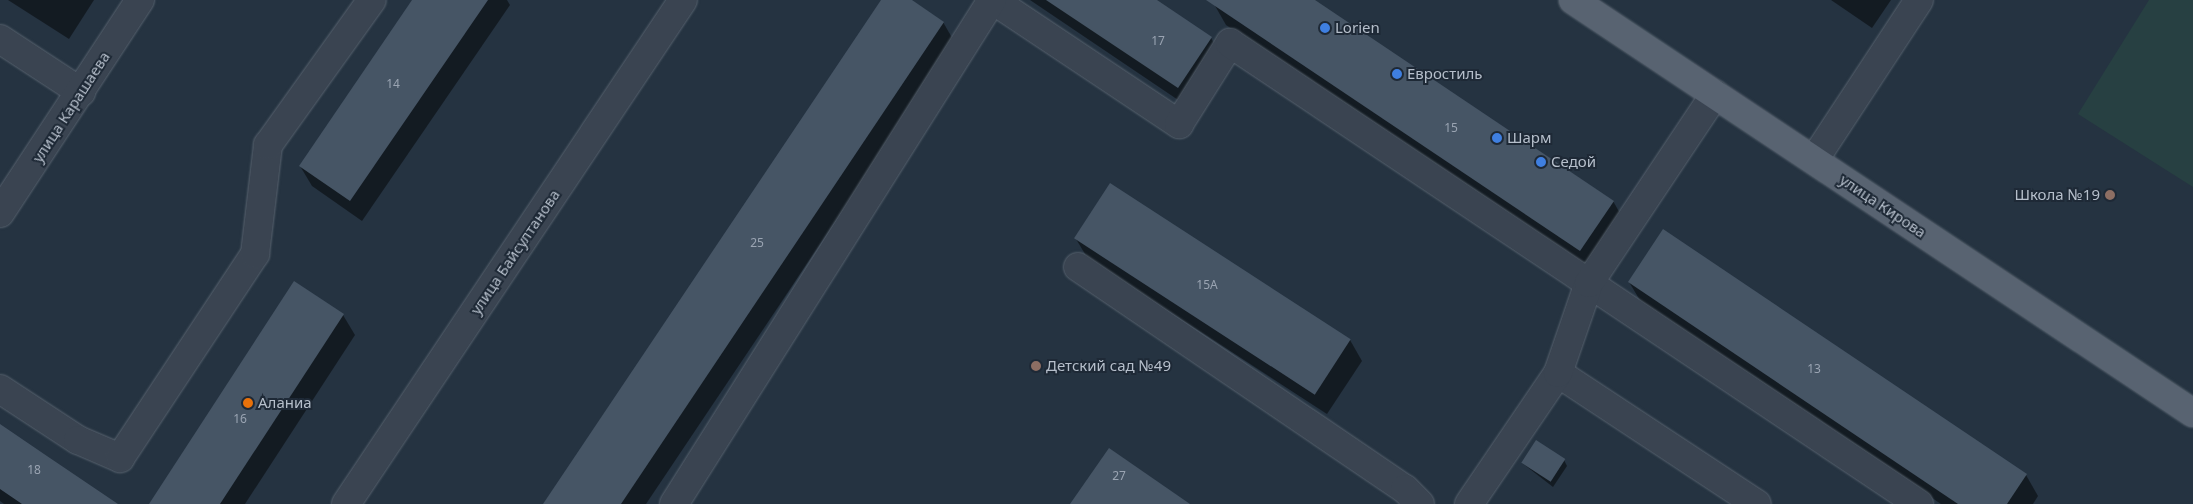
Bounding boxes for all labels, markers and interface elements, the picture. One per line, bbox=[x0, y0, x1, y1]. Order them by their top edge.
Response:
place label: Lorien bbox=[1335, 19, 1380, 37]
marker: Lorien bbox=[1319, 22, 1331, 34]
house number: 17 bbox=[1151, 34, 1165, 48]
street label: улица Карашаева bbox=[29, 48, 113, 166]
place label: Евростиль bbox=[1407, 65, 1482, 83]
marker: Евростиль bbox=[1391, 68, 1403, 80]
house number: 14 bbox=[386, 77, 400, 91]
house number: 15 bbox=[1444, 121, 1458, 135]
place label: Шарм bbox=[1507, 129, 1552, 147]
marker: Шарм bbox=[1491, 132, 1503, 144]
place label: Седой bbox=[1551, 153, 1596, 171]
marker: Седой bbox=[1535, 156, 1547, 168]
street label: улица Кирова bbox=[1837, 171, 1929, 241]
street label: улица Байсултанова bbox=[467, 186, 563, 318]
place label: Школа №19 bbox=[2014, 186, 2100, 204]
marker: Школа №19 bbox=[2104, 189, 2116, 201]
house number: 25 bbox=[750, 236, 764, 250]
house number: 15А bbox=[1196, 278, 1218, 292]
place label: Детский сад №49 bbox=[1046, 357, 1171, 375]
marker: Детский сад №49 bbox=[1030, 360, 1042, 372]
house number: 13 bbox=[1807, 362, 1821, 376]
place label: Аланиа bbox=[258, 394, 312, 412]
marker: Аланиа bbox=[242, 397, 254, 409]
house number: 16 bbox=[233, 412, 247, 426]
house number: 18 bbox=[27, 463, 41, 477]
house number: 27 bbox=[1112, 469, 1126, 483]

